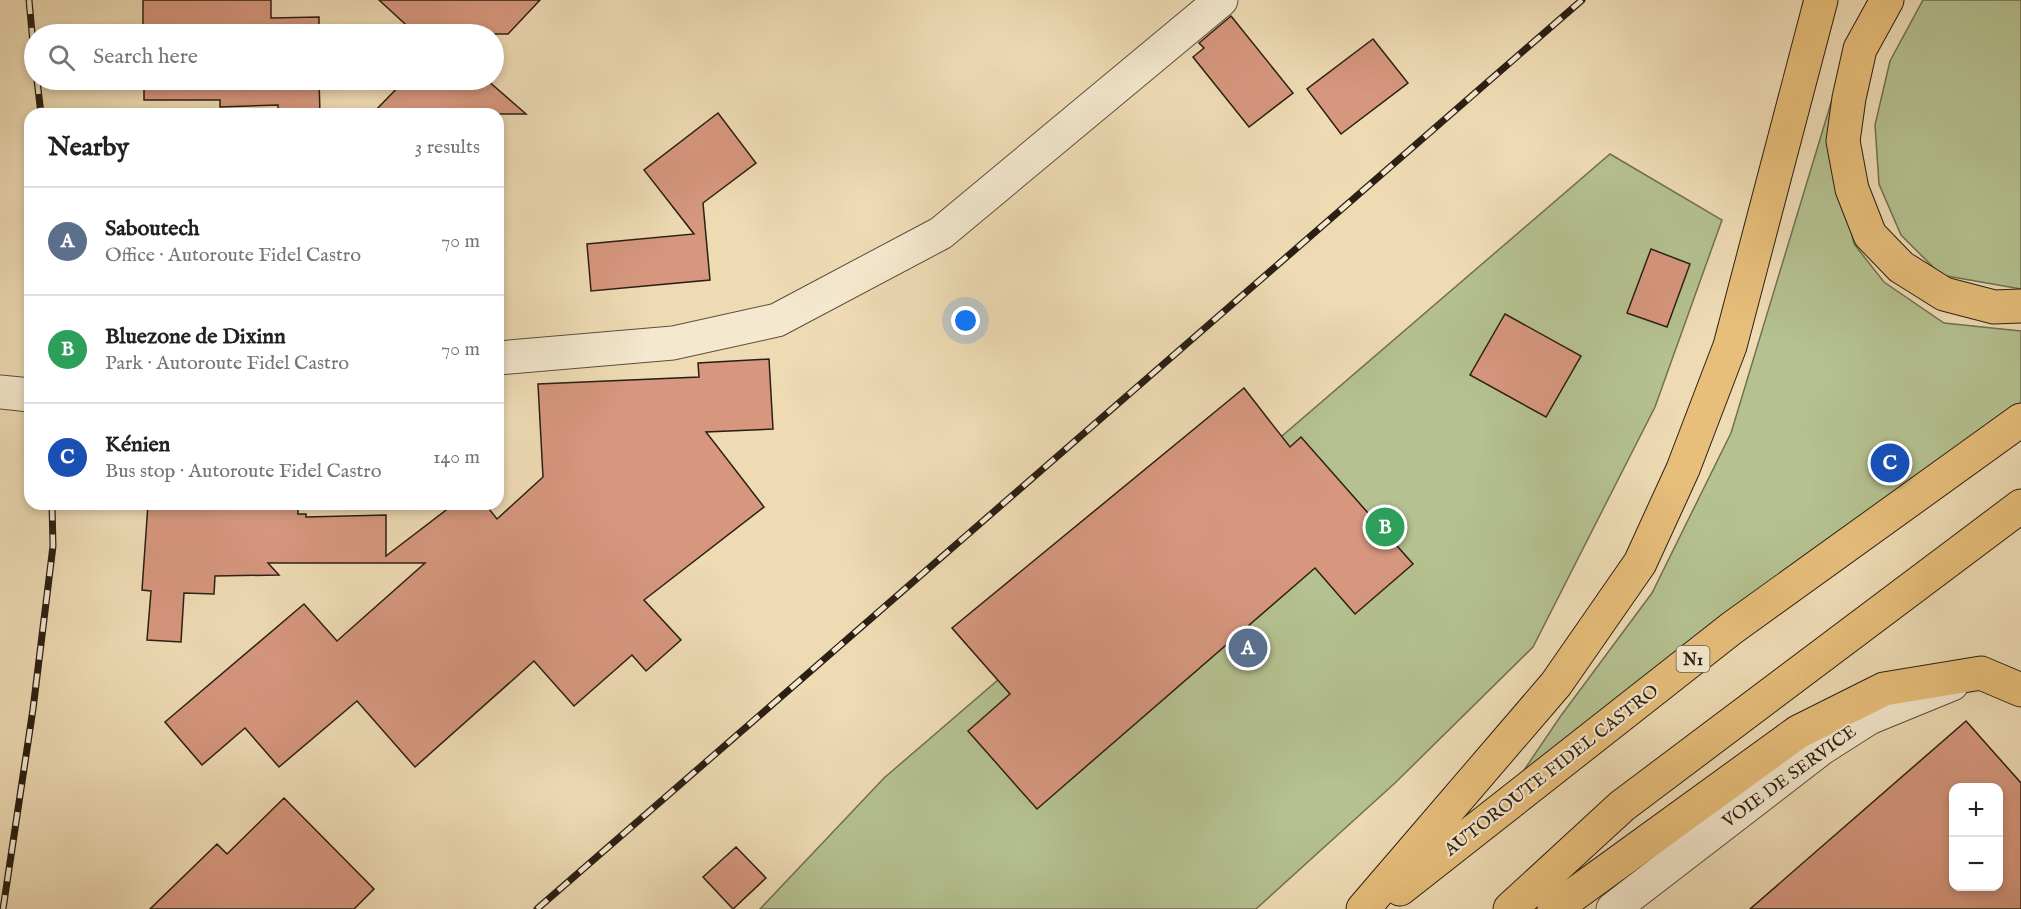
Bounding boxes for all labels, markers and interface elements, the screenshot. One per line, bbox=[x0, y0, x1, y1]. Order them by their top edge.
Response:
search box bbox=[24, 24, 504, 90]
icon: search bbox=[45, 41, 78, 74]
text: Search here bbox=[93, 43, 198, 71]
text: Nearby bbox=[48, 131, 129, 164]
text: 3 results bbox=[415, 135, 480, 160]
text: Saboutech bbox=[105, 215, 200, 243]
text: A bbox=[61, 229, 74, 254]
text: 70 m bbox=[441, 229, 480, 254]
text: Office · Autoroute Fidel Castro bbox=[105, 243, 361, 268]
your location bbox=[951, 306, 980, 335]
text: Bluezone de Dixinn bbox=[105, 323, 286, 351]
text: B bbox=[61, 337, 74, 362]
text: 70 m bbox=[441, 337, 480, 362]
text: Park · Autoroute Fidel Castro bbox=[105, 351, 349, 376]
text: Kénien bbox=[105, 431, 170, 459]
pin: C bbox=[1870, 440, 1910, 486]
text: C bbox=[60, 445, 75, 470]
text: 140 m bbox=[433, 445, 480, 470]
text: Bus stop · Autoroute Fidel Castro bbox=[105, 459, 381, 484]
pin: B bbox=[1366, 504, 1404, 550]
pin: A bbox=[1228, 626, 1268, 670]
road number: N1 bbox=[1676, 646, 1710, 672]
street label: AUTOROUTE FIDEL CASTRO bbox=[1439, 680, 1664, 863]
street label: VOIE DE SERVICE bbox=[1717, 721, 1862, 834]
map controls bbox=[1949, 783, 2003, 891]
button: + bbox=[1949, 783, 2003, 837]
button: − bbox=[1949, 837, 2003, 891]

